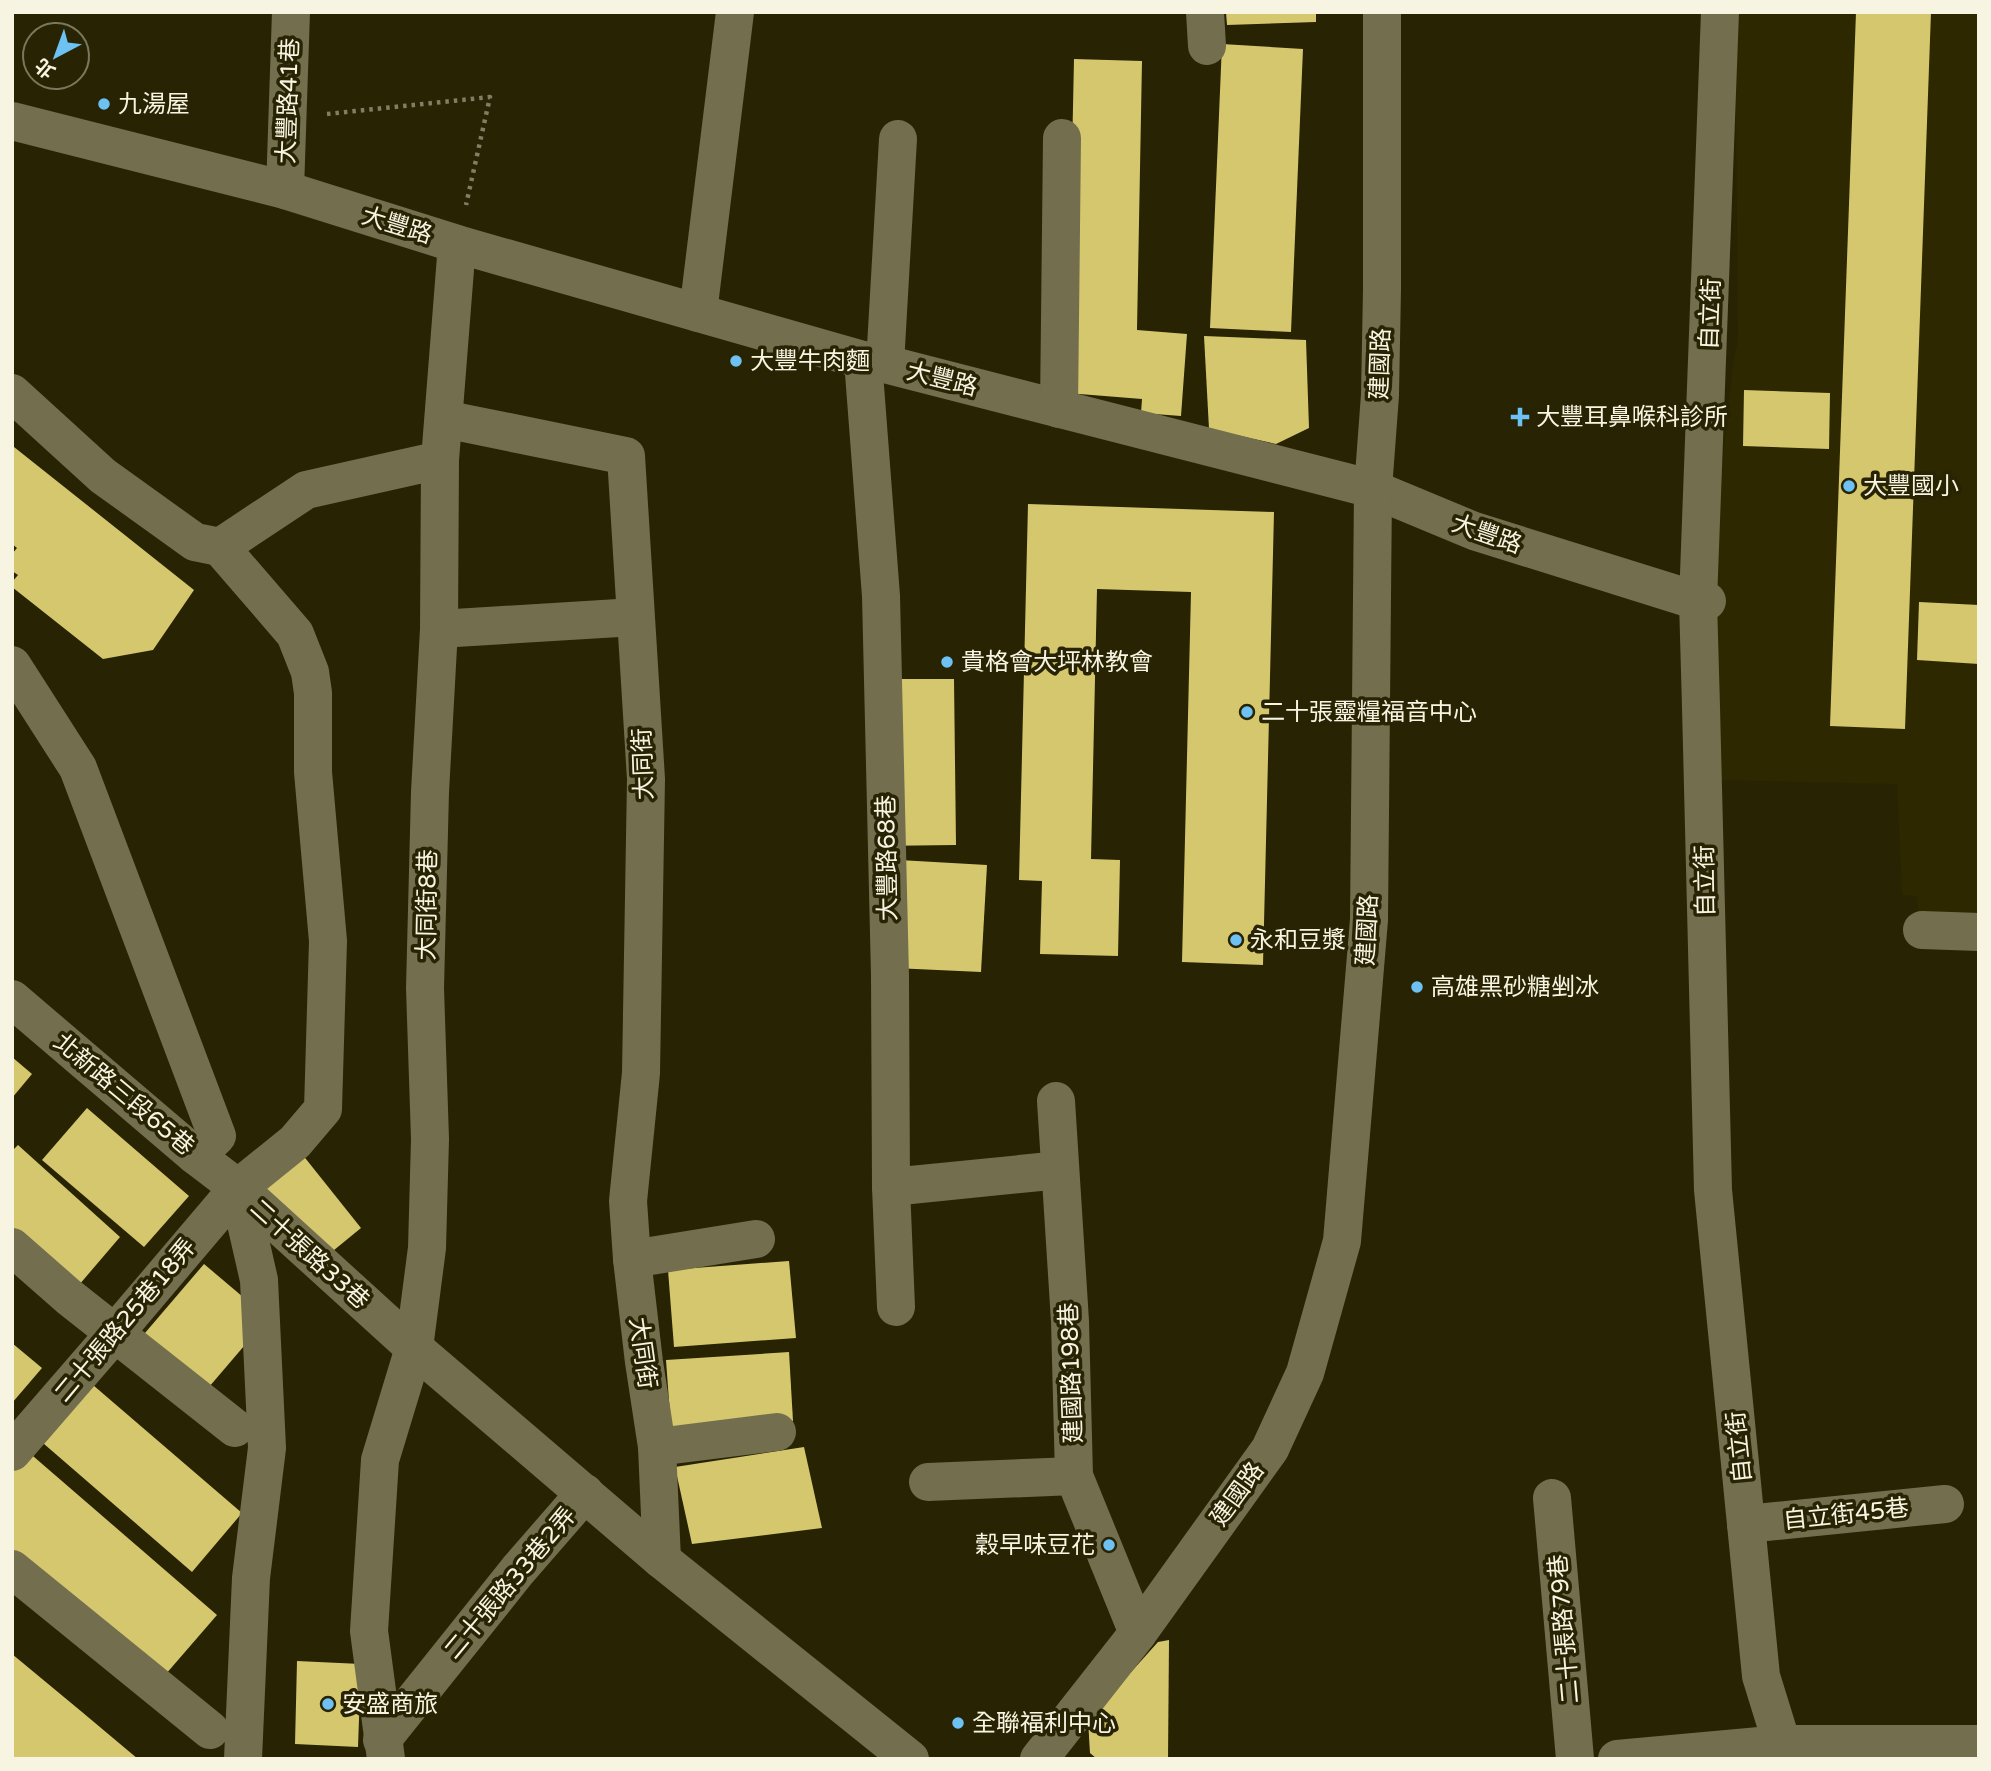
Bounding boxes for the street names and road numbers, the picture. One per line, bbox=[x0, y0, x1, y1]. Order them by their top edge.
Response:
street label: 大豐路41巷 bbox=[272, 37, 305, 165]
street label: 大豐路 bbox=[358, 201, 436, 250]
street label: 自立街 bbox=[1695, 278, 1726, 351]
street label: 建國路 bbox=[1365, 328, 1396, 401]
street label: 大豐路 bbox=[903, 357, 980, 402]
street label: 大豐路 bbox=[1448, 509, 1526, 560]
street label: 大同街 bbox=[628, 727, 659, 800]
street label: 大豐路68巷 bbox=[872, 795, 903, 921]
street label: 自立街 bbox=[1690, 845, 1721, 917]
street label: 大同街8巷 bbox=[412, 849, 443, 961]
street label: 建國路 bbox=[1351, 893, 1384, 967]
street label: 北新路三段65巷 bbox=[48, 1027, 200, 1161]
street label: 二十張路33巷 bbox=[244, 1193, 375, 1315]
street label: 二十張路25巷18弄 bbox=[49, 1233, 202, 1408]
street label: 建國路198巷 bbox=[1055, 1302, 1088, 1444]
street label: 大同街 bbox=[623, 1315, 662, 1391]
street label: 自立街 bbox=[1721, 1410, 1758, 1484]
street label: 建國路 bbox=[1205, 1457, 1270, 1532]
street label: 自立街45巷 bbox=[1782, 1493, 1910, 1536]
street label: 二十張路33巷2弄 bbox=[438, 1502, 582, 1665]
street label: 二十張路79巷 bbox=[1544, 1553, 1585, 1705]

